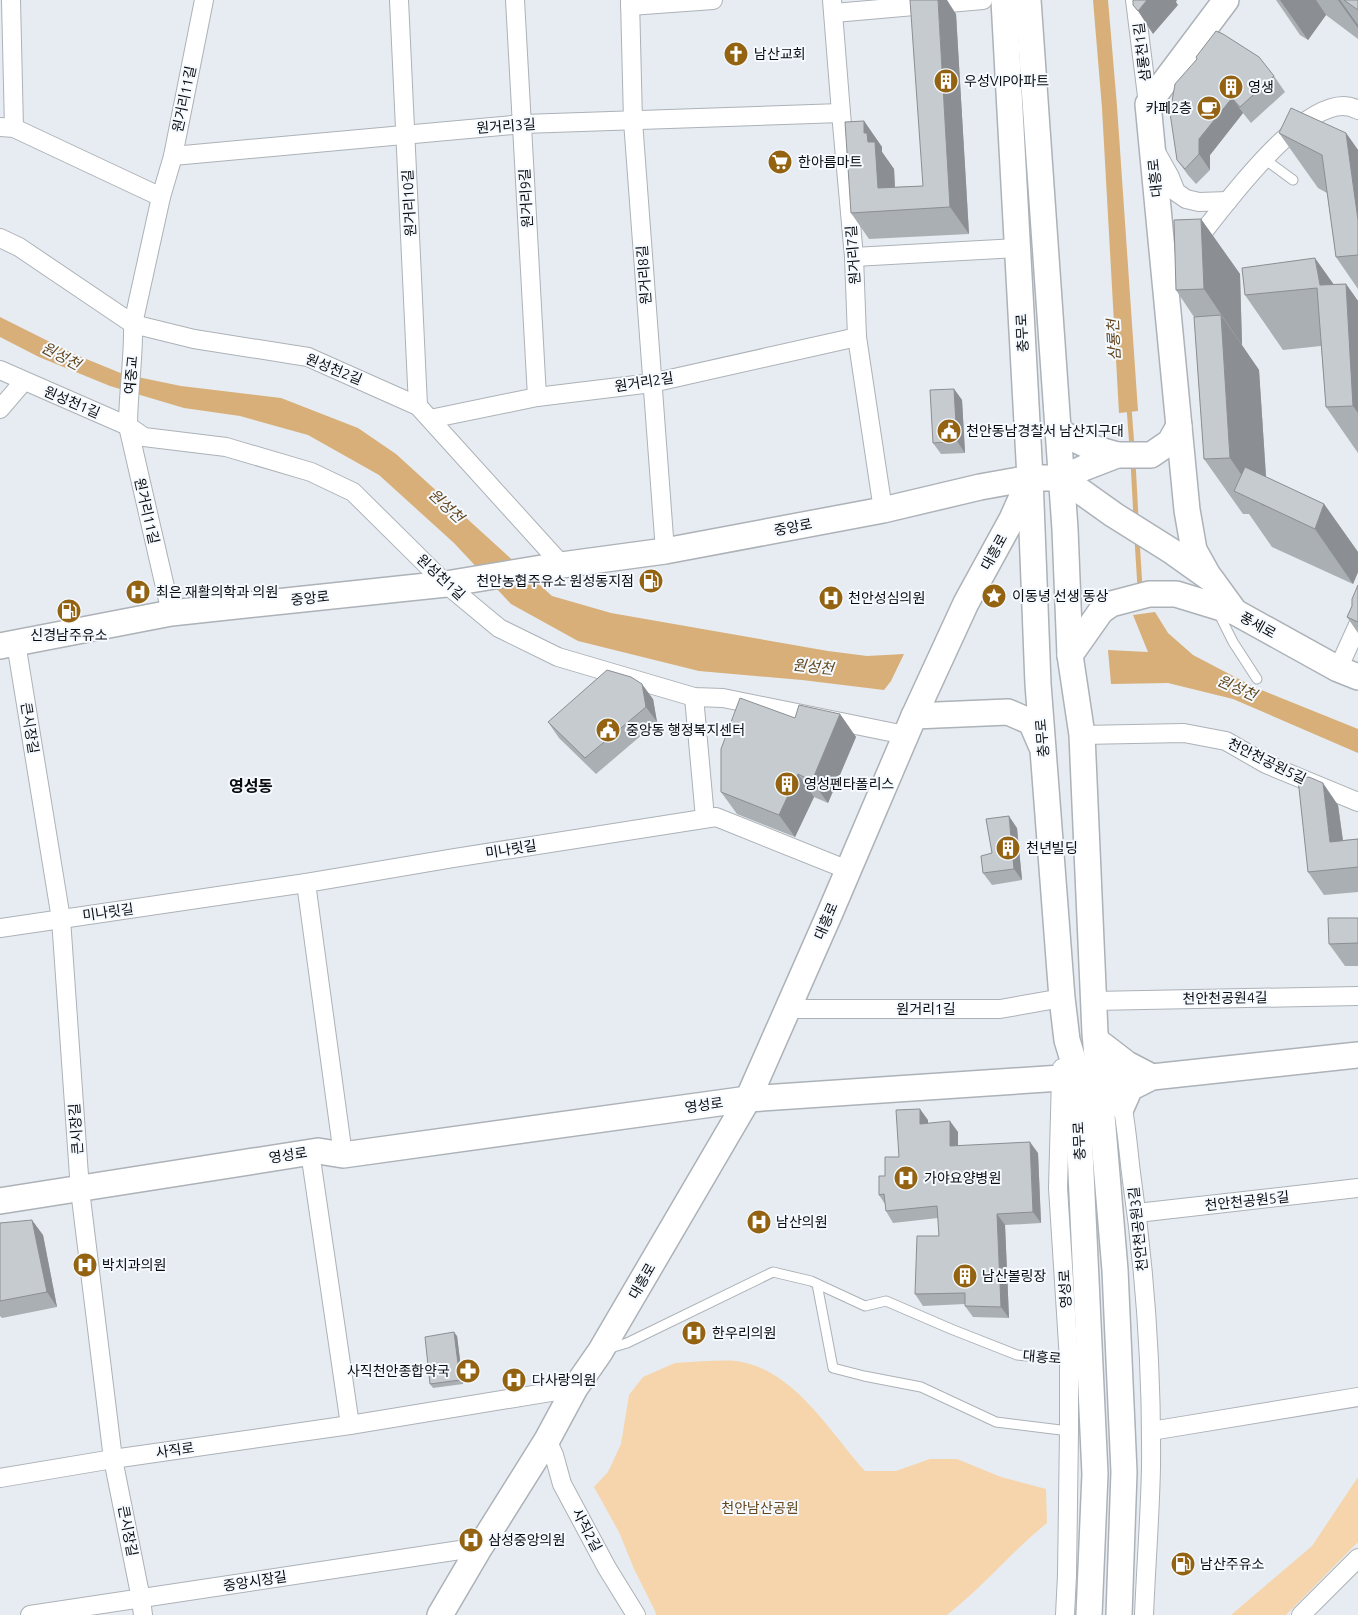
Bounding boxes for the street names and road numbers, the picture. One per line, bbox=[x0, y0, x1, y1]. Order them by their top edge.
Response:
street label: 삼룡천1길 bbox=[1130, 22, 1154, 82]
street label: 원거리11길 bbox=[169, 64, 199, 134]
street label: 원거리3길 bbox=[476, 116, 536, 136]
street label: 대흥로 bbox=[1145, 158, 1165, 198]
street label: 원거리9길 bbox=[516, 168, 536, 228]
street label: 원거리10길 bbox=[399, 169, 419, 237]
street label: 원거리7길 bbox=[843, 225, 863, 285]
street label: 원거리8길 bbox=[634, 245, 654, 305]
street label: 충무로 bbox=[1013, 313, 1031, 353]
street label: 원성천2길 bbox=[303, 350, 365, 388]
street label: 여중교 bbox=[121, 355, 141, 395]
street label: 원거리2길 bbox=[613, 369, 675, 395]
street label: 원성천1길 bbox=[42, 383, 102, 421]
street label: 원거리11길 bbox=[132, 476, 162, 546]
street label: 중앙로 bbox=[773, 515, 814, 539]
street label: 대흥로 bbox=[978, 531, 1010, 573]
street label: 원성천1길 bbox=[414, 551, 468, 603]
street label: 중앙로 bbox=[290, 588, 330, 608]
street label: 풍세로 bbox=[1237, 609, 1279, 641]
street label: 큰시장길 bbox=[18, 701, 42, 755]
street label: 충무로 bbox=[1032, 718, 1052, 758]
street label: 천안천공원5길 bbox=[1225, 735, 1309, 787]
street label: 미나릿길 bbox=[484, 837, 538, 861]
street label: 미나릿길 bbox=[81, 900, 135, 924]
street label: 대흥로 bbox=[811, 900, 841, 942]
street label: 천안천공원4길 bbox=[1182, 989, 1268, 1007]
street label: 원거리1길 bbox=[896, 1001, 956, 1017]
street label: 영성로 bbox=[684, 1094, 724, 1116]
street label: 큰시장길 bbox=[66, 1103, 86, 1155]
street label: 충무로 bbox=[1070, 1121, 1088, 1161]
street label: 영성로 bbox=[268, 1144, 308, 1166]
street label: 천안천공원3길 bbox=[1126, 1186, 1150, 1272]
street label: 천안천공원5길 bbox=[1204, 1189, 1290, 1213]
street label: 대흥로 bbox=[625, 1260, 659, 1302]
street label: 영성로 bbox=[1056, 1269, 1074, 1309]
street label: 대흥로 bbox=[1022, 1347, 1062, 1367]
street label: 사직로 bbox=[155, 1439, 195, 1461]
street label: 큰시장길 bbox=[115, 1504, 141, 1558]
street label: 사직2길 bbox=[569, 1506, 605, 1554]
street label: 중앙시장길 bbox=[222, 1568, 288, 1594]

